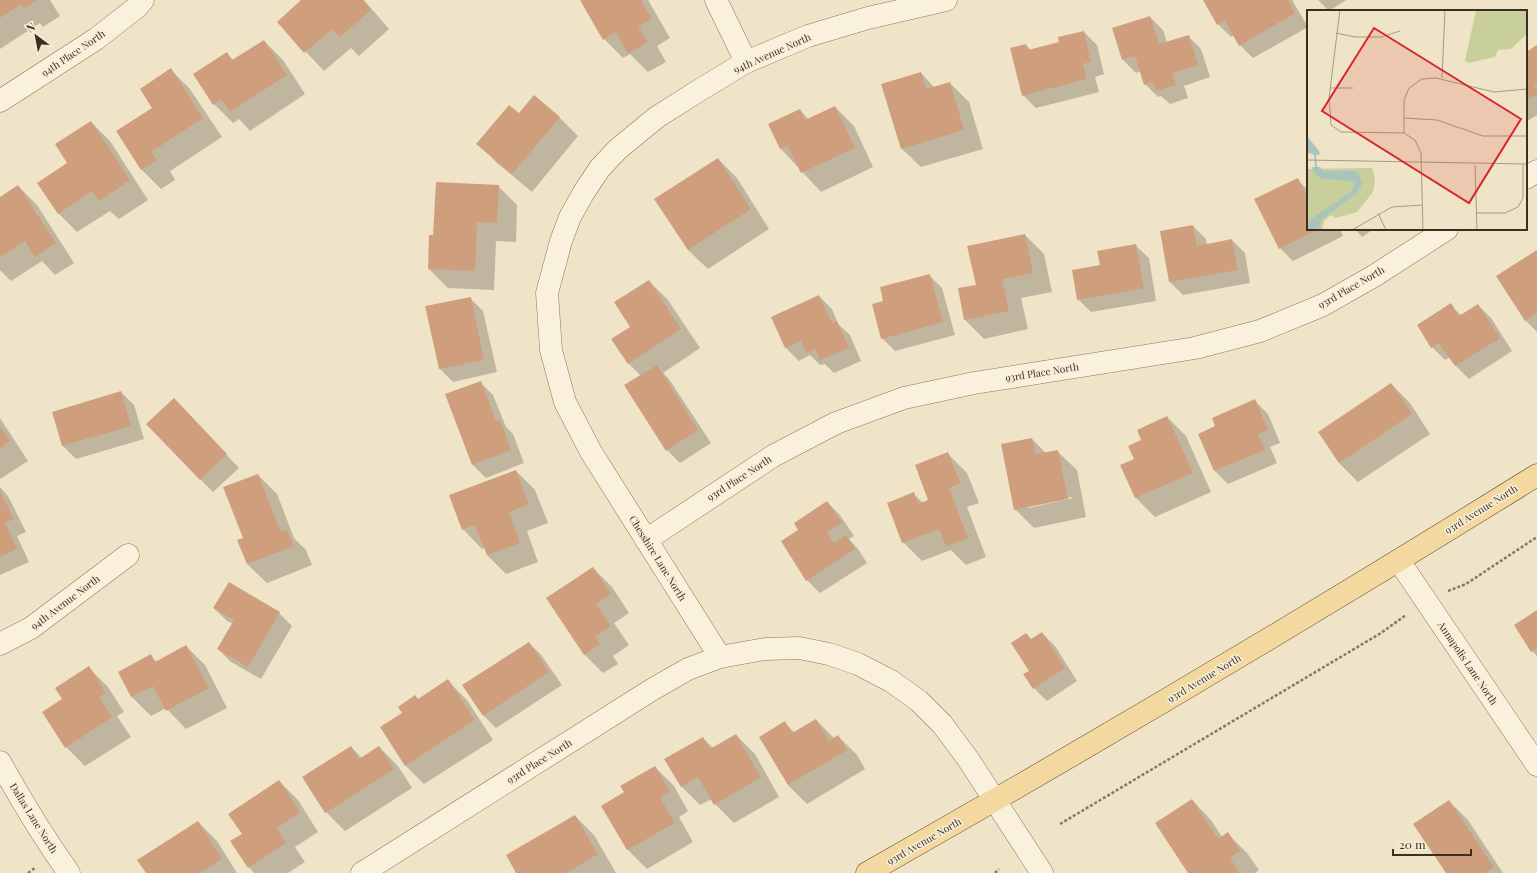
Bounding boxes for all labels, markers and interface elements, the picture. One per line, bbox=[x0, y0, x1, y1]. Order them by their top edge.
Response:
inset map bbox=[1307, 10, 1527, 230]
north arrow bbox=[16, 16, 56, 56]
text: N bbox=[23, 19, 38, 36]
street label: 94th Place North bbox=[38, 26, 108, 80]
street label: 94th Avenue North bbox=[731, 30, 813, 76]
street label: 93rd Place North bbox=[1315, 262, 1387, 312]
street label: 93rd Place North bbox=[1004, 359, 1080, 385]
street label: 93rd Place North bbox=[704, 452, 774, 504]
street label: 93rd Avenue North bbox=[1442, 481, 1520, 537]
street label: Chesshire Lane North bbox=[626, 513, 690, 603]
street label: 94th Avenue North bbox=[28, 571, 103, 633]
street label: Annapolis Lane North bbox=[1434, 618, 1501, 708]
street label: 93rd Avenue North bbox=[1165, 650, 1244, 706]
street label: 93rd Place North bbox=[504, 735, 574, 787]
street label: Dallas Lane North bbox=[7, 780, 61, 856]
street label: 93rd Avenue North bbox=[884, 814, 964, 868]
scale bar bbox=[1393, 831, 1471, 857]
text: 20 m bbox=[1399, 836, 1426, 852]

